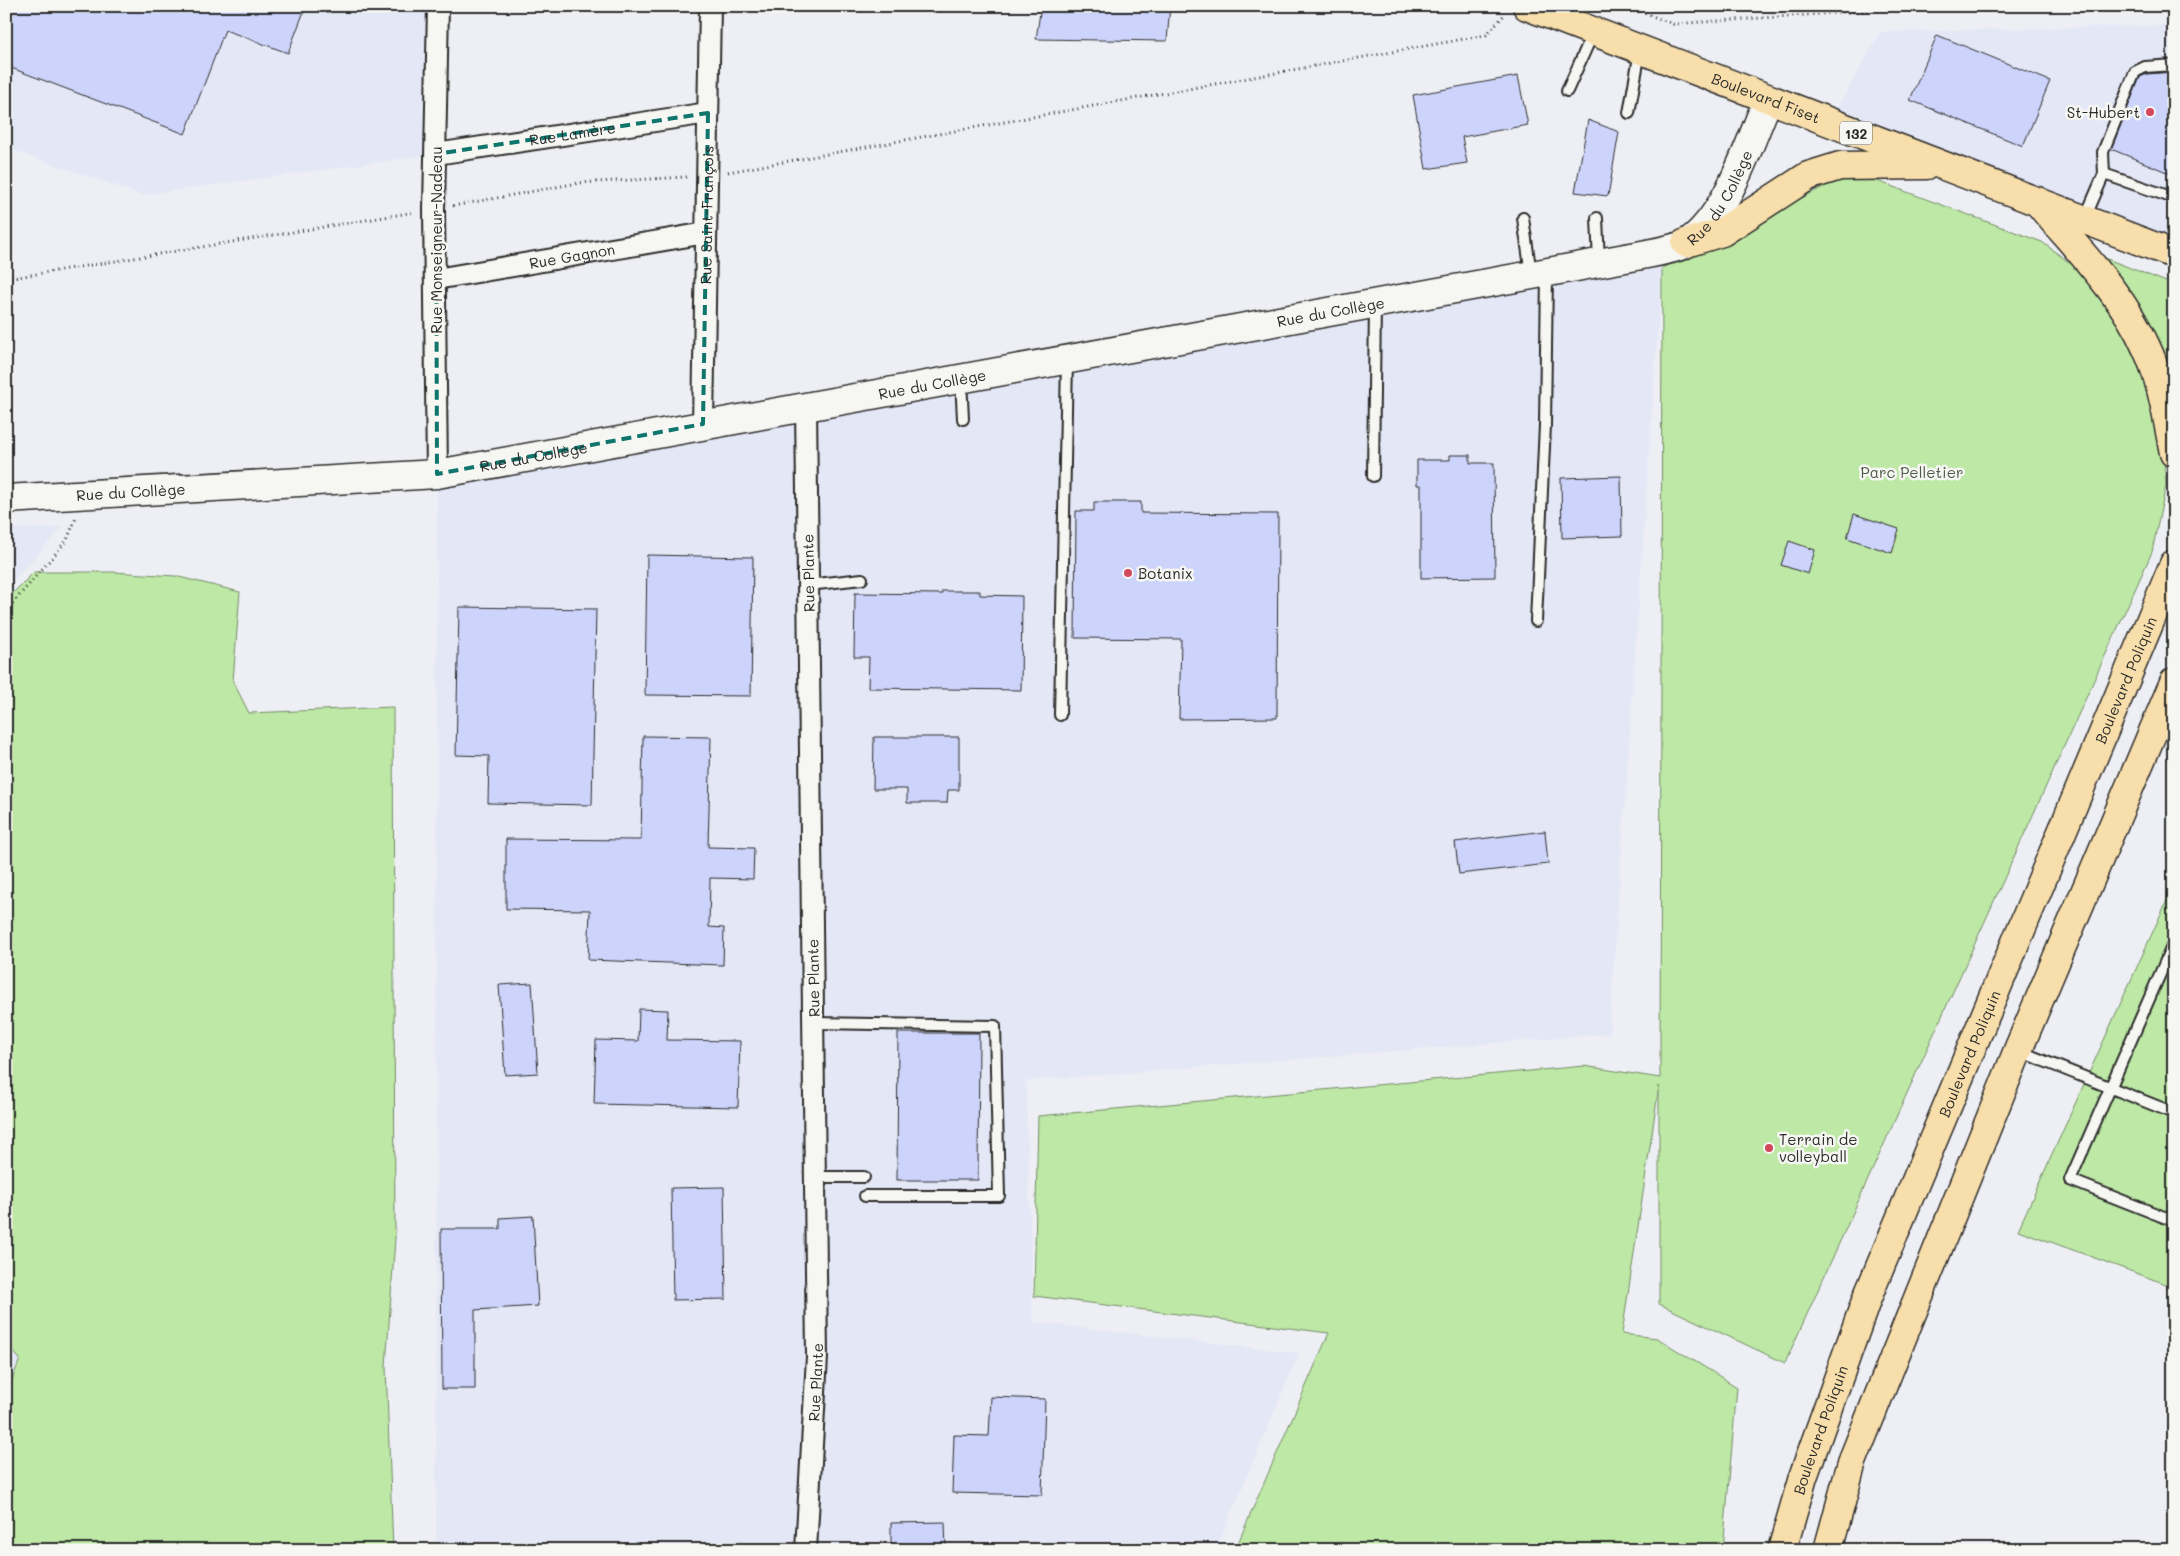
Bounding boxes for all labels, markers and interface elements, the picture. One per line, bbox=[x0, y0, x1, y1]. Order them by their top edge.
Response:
street label: Boulevard Fiset bbox=[1709, 68, 1823, 128]
place label: St-Hubert bbox=[2067, 102, 2140, 122]
marker: St-Hubert bbox=[2144, 106, 2156, 118]
street label: Rue Lamère bbox=[528, 117, 617, 150]
road number: 132 bbox=[1840, 122, 1872, 144]
street label: Rue Saint-François bbox=[695, 145, 718, 285]
street label: Rue Monseigneur-Nadeau bbox=[426, 146, 446, 334]
street label: Rue du Collège bbox=[1683, 147, 1756, 250]
street label: Rue Gagnon bbox=[528, 239, 616, 273]
street label: Rue du Collège bbox=[1275, 292, 1386, 331]
street label: Rue du Collège bbox=[877, 364, 988, 404]
street label: Rue du Collège bbox=[478, 437, 589, 476]
park label: Parc Pelletier bbox=[1861, 462, 1963, 482]
street label: Rue du Collège bbox=[76, 479, 186, 505]
street label: Rue Plante bbox=[797, 534, 819, 612]
place label: Botanix bbox=[1138, 563, 1193, 583]
marker: Botanix bbox=[1122, 567, 1134, 579]
street label: Boulevard Poliquin bbox=[2090, 613, 2161, 746]
street label: Rue Plante bbox=[802, 939, 824, 1017]
street label: Boulevard Poliquin bbox=[1934, 987, 2005, 1120]
place label: Terrain de volleyball bbox=[1779, 1129, 1858, 1166]
marker: Terrain de volleyball bbox=[1763, 1142, 1775, 1154]
street label: Rue Plante bbox=[803, 1343, 827, 1422]
street label: Boulevard Poliquin bbox=[1788, 1363, 1852, 1497]

